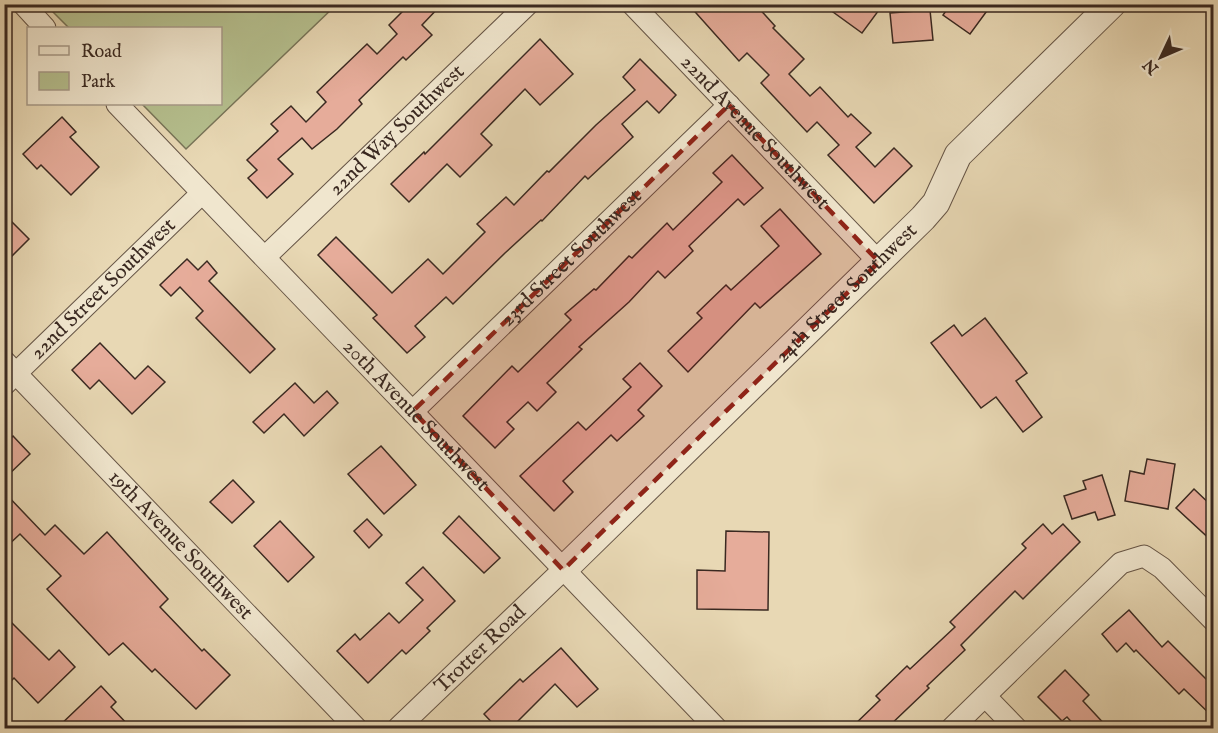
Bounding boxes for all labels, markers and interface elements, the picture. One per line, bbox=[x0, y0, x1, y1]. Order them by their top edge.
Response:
legend bbox=[27, 27, 222, 105]
north arrow bbox=[1131, 27, 1191, 87]
text: Road bbox=[81, 41, 122, 64]
street label: 22nd Avenue Southwest bbox=[675, 49, 836, 216]
text: N bbox=[1140, 54, 1164, 79]
street label: 22nd Way Southwest bbox=[323, 59, 470, 202]
text: Park bbox=[81, 71, 116, 94]
street label: 23rd Street Southwest bbox=[494, 183, 648, 333]
street label: 22nd Street Southwest bbox=[25, 212, 182, 366]
street label: 24th Street Southwest bbox=[769, 217, 923, 369]
street label: 20th Avenue Southwest bbox=[337, 334, 495, 497]
street label: 19th Avenue Southwest bbox=[102, 464, 259, 626]
street label: Trotter Road bbox=[429, 599, 532, 699]

